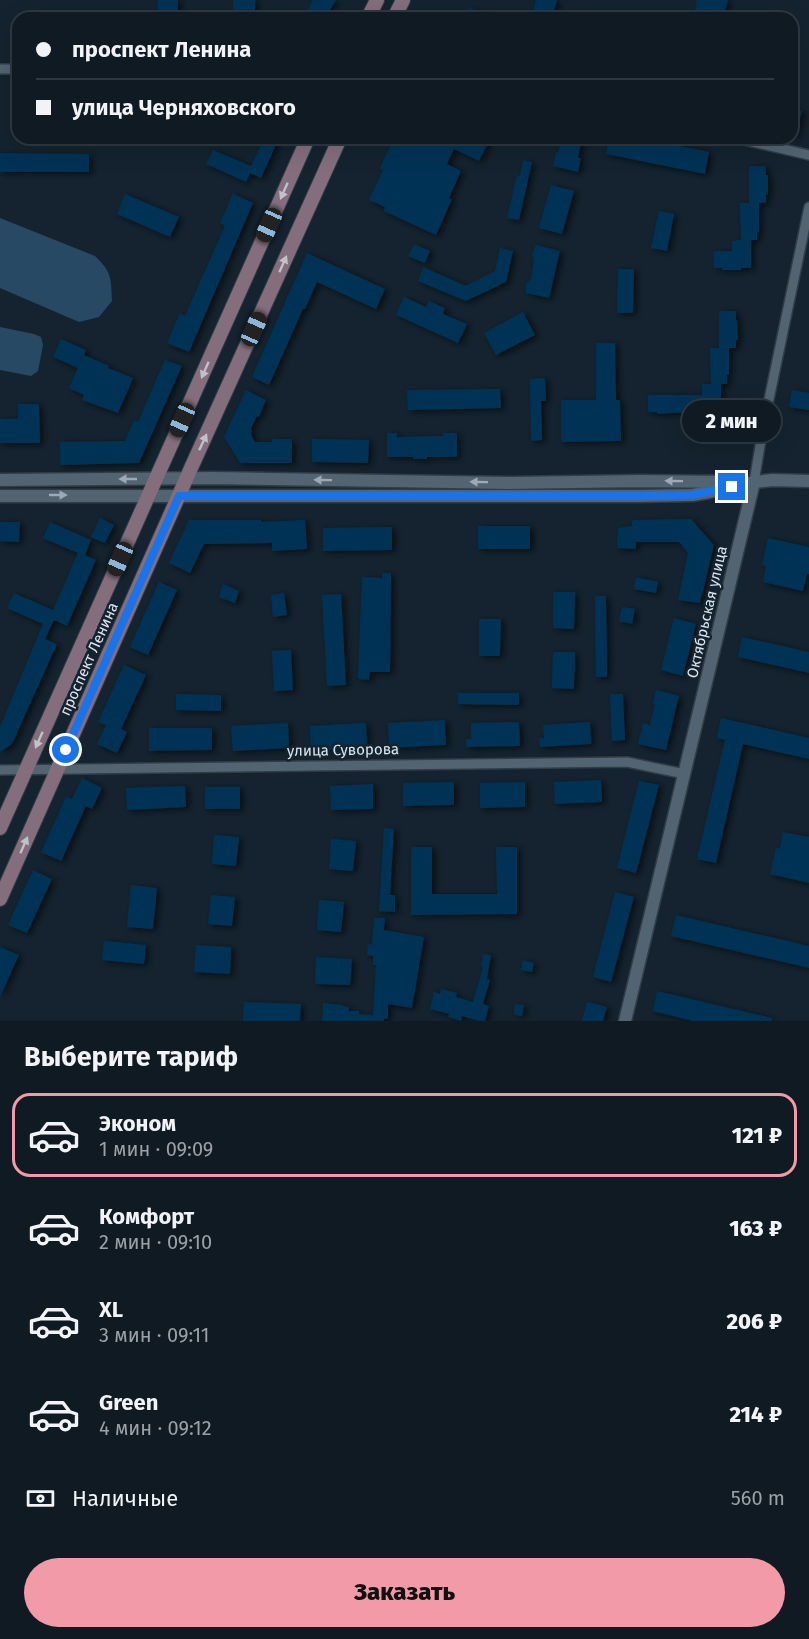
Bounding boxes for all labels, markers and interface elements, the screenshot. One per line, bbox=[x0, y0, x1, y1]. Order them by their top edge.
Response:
text: проспект Ленина bbox=[72, 36, 251, 63]
text: улица Черняховского bbox=[72, 94, 296, 121]
one-way arrow bbox=[279, 183, 289, 201]
car bbox=[253, 205, 285, 245]
one-way arrow bbox=[278, 255, 288, 273]
car bbox=[238, 309, 270, 349]
one-way arrow bbox=[200, 361, 210, 379]
car bbox=[166, 400, 198, 440]
callout: 2 мин bbox=[682, 400, 782, 442]
text: 2 мин bbox=[706, 409, 757, 433]
one-way arrow bbox=[199, 434, 208, 451]
route end bbox=[718, 473, 745, 500]
one-way arrow bbox=[118, 474, 137, 484]
one-way arrow bbox=[313, 475, 332, 484]
one-way arrow bbox=[665, 477, 684, 486]
one-way arrow bbox=[470, 478, 489, 487]
one-way arrow bbox=[49, 490, 68, 500]
car bbox=[104, 539, 136, 579]
street label: Октябрьская улица bbox=[683, 544, 731, 680]
street label: проспект Ленина bbox=[56, 599, 122, 719]
one-way arrow bbox=[34, 732, 44, 750]
route start bbox=[52, 736, 79, 763]
street label: улица Суворова bbox=[287, 740, 399, 760]
one-way arrow bbox=[19, 836, 29, 854]
text: Выберите тариф bbox=[24, 1041, 238, 1073]
icon: car bbox=[27, 1108, 81, 1162]
text: Эконом bbox=[99, 1110, 176, 1137]
text: 121 ₽ bbox=[732, 1122, 782, 1149]
text: 1 мин · 09:09 bbox=[99, 1137, 213, 1161]
icon: car bbox=[27, 1201, 81, 1255]
text: Комфорт bbox=[99, 1203, 194, 1230]
text: 163 ₽ bbox=[729, 1215, 782, 1242]
text: 2 мин · 09:10 bbox=[99, 1230, 212, 1254]
icon: car bbox=[27, 1294, 81, 1348]
text: XL bbox=[99, 1296, 123, 1323]
text: 206 ₽ bbox=[726, 1308, 782, 1335]
text: 3 мин · 09:11 bbox=[99, 1323, 209, 1347]
icon: car bbox=[27, 1387, 81, 1441]
text: Green bbox=[99, 1389, 158, 1416]
text: 214 ₽ bbox=[730, 1401, 782, 1428]
text: 4 мин · 09:12 bbox=[99, 1416, 212, 1440]
icon: cash bbox=[24, 1482, 57, 1515]
text: Наличные bbox=[72, 1485, 178, 1512]
text: 560 m bbox=[731, 1486, 785, 1510]
button: Заказать bbox=[24, 1558, 785, 1627]

